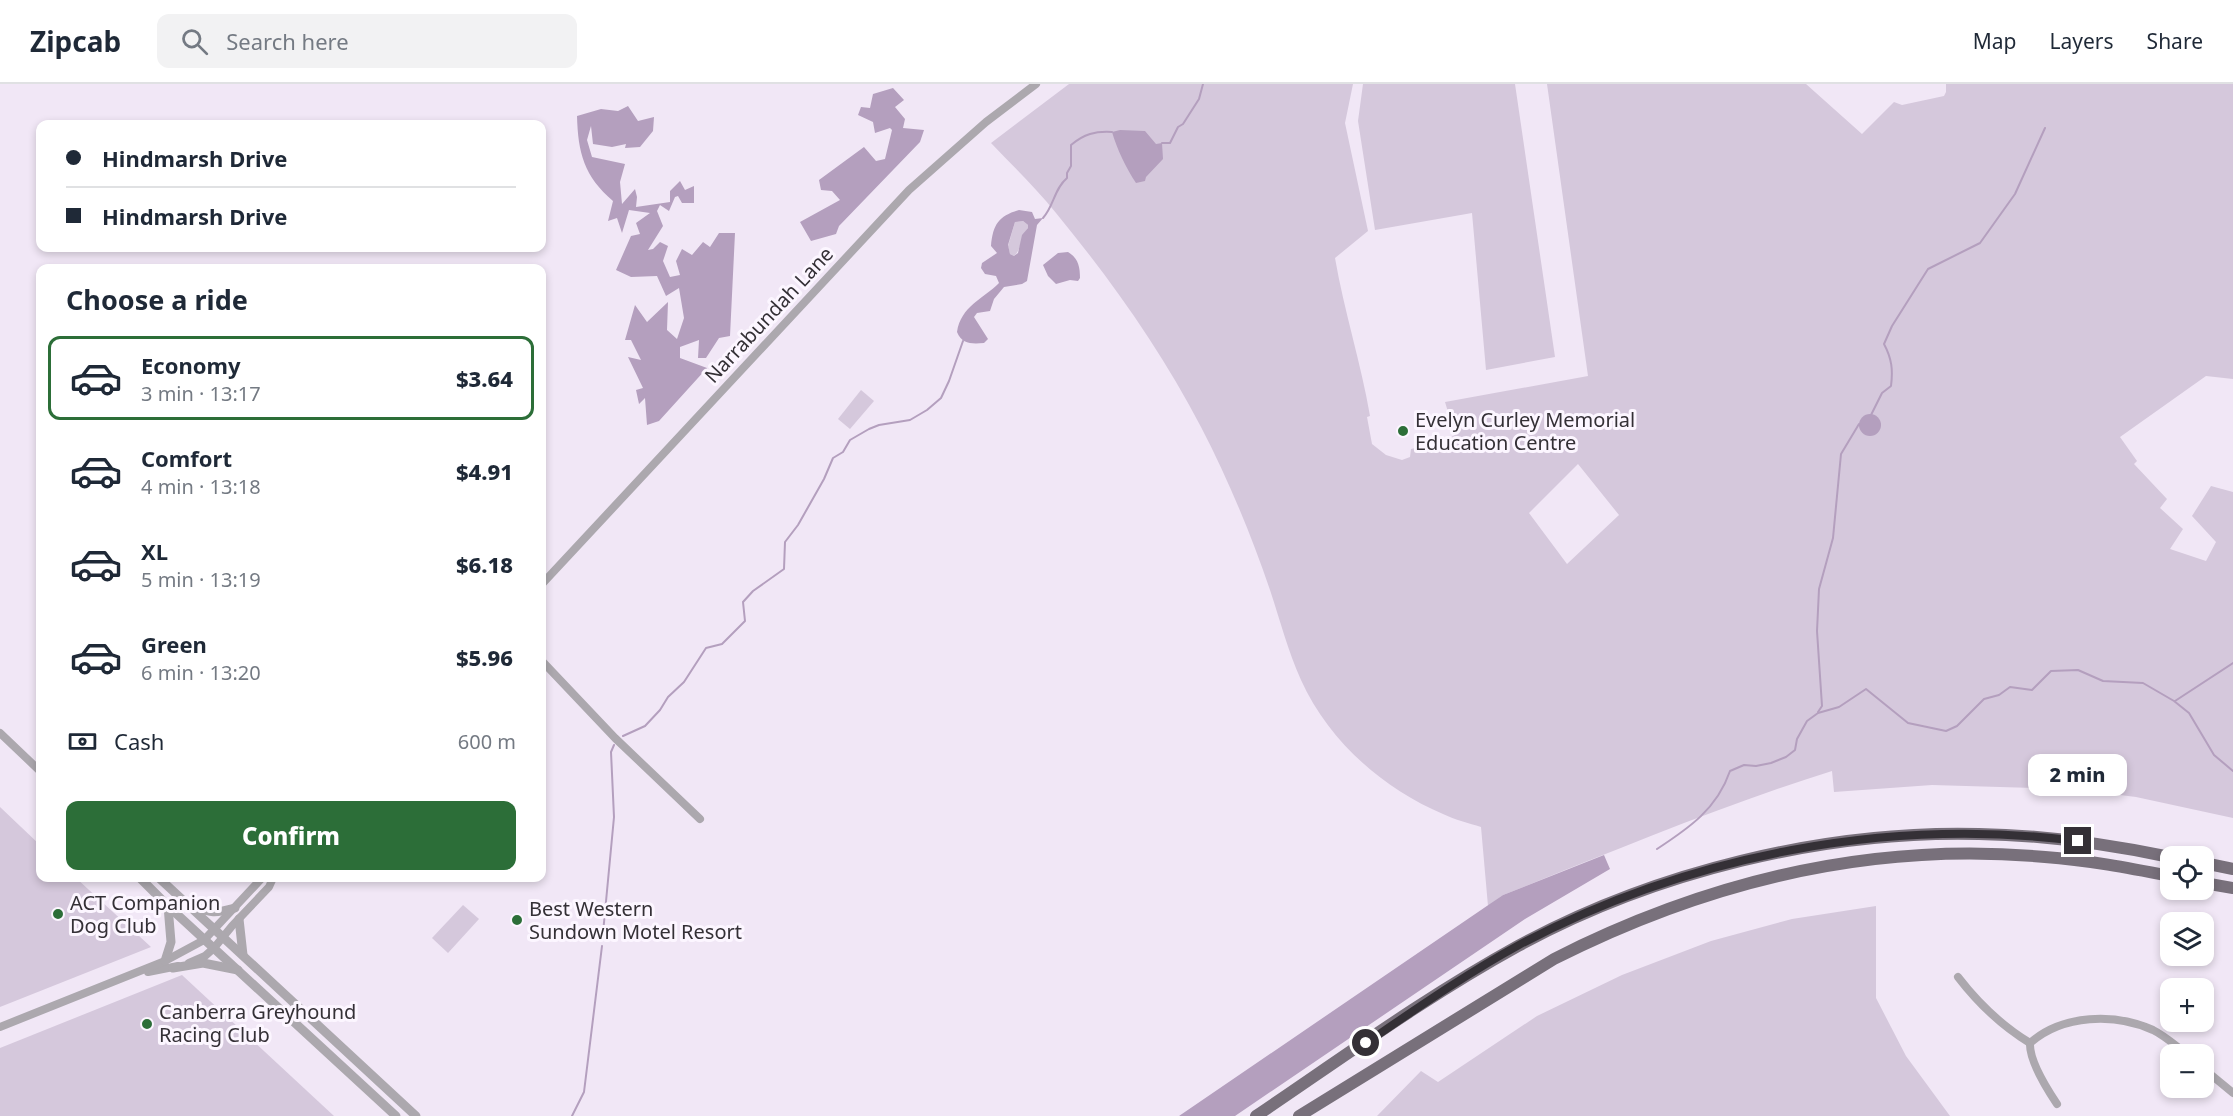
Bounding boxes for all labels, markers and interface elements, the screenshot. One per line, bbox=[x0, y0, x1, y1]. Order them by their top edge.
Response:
search box bbox=[157, 14, 577, 68]
text: Zipcab bbox=[30, 22, 121, 60]
icon: search bbox=[178, 25, 211, 58]
text: Search here bbox=[226, 26, 349, 56]
text: Map bbox=[1973, 27, 2017, 55]
text: Layers bbox=[2050, 27, 2114, 55]
text: Share bbox=[2147, 27, 2203, 55]
text: Hindmarsh Drive bbox=[102, 143, 287, 173]
text: Hindmarsh Drive bbox=[102, 201, 287, 231]
street label: Narrabundah Lane bbox=[698, 241, 839, 389]
text: Choose a ride bbox=[66, 281, 248, 318]
text: Economy bbox=[141, 350, 240, 380]
icon: car bbox=[69, 351, 123, 405]
text: $3.64 bbox=[456, 363, 513, 393]
text: 3 min · 13:17 bbox=[141, 380, 261, 407]
place label: Evelyn Curley Memorial Education Centre bbox=[1415, 406, 1635, 456]
marker: Evelyn Curley Memorial Education Centre bbox=[1396, 424, 1410, 438]
text: Comfort bbox=[141, 443, 232, 473]
icon: car bbox=[69, 444, 123, 498]
text: $4.91 bbox=[456, 456, 513, 486]
text: 4 min · 13:18 bbox=[141, 473, 261, 500]
text: XL bbox=[141, 536, 168, 566]
icon: car bbox=[69, 537, 123, 591]
text: $6.18 bbox=[456, 549, 513, 579]
text: 5 min · 13:19 bbox=[141, 566, 261, 593]
text: Green bbox=[141, 629, 207, 659]
icon: car bbox=[69, 630, 123, 684]
text: $5.96 bbox=[456, 642, 513, 672]
text: 6 min · 13:20 bbox=[141, 659, 261, 686]
icon: cash bbox=[66, 725, 99, 758]
text: Cash bbox=[114, 726, 164, 756]
text: 600 m bbox=[458, 728, 516, 755]
callout: 2 min bbox=[2028, 754, 2128, 796]
text: 2 min bbox=[2050, 761, 2105, 788]
button: Confirm bbox=[66, 801, 516, 870]
route end bbox=[2064, 827, 2091, 854]
map controls bbox=[2160, 846, 2214, 1098]
button: locate bbox=[2160, 846, 2214, 900]
place label: ACT Companion Dog Club bbox=[70, 889, 220, 939]
place label: Best Western Sundown Motel Resort bbox=[529, 895, 742, 945]
marker: ACT Companion Dog Club bbox=[51, 907, 65, 921]
button: layers bbox=[2160, 912, 2214, 966]
marker: Best Western Sundown Motel Resort bbox=[510, 913, 524, 927]
button: + bbox=[2160, 978, 2214, 1032]
place label: Canberra Greyhound Racing Club bbox=[159, 998, 356, 1048]
marker: Canberra Greyhound Racing Club bbox=[140, 1017, 154, 1031]
route start bbox=[1352, 1029, 1379, 1056]
button: − bbox=[2160, 1044, 2214, 1098]

